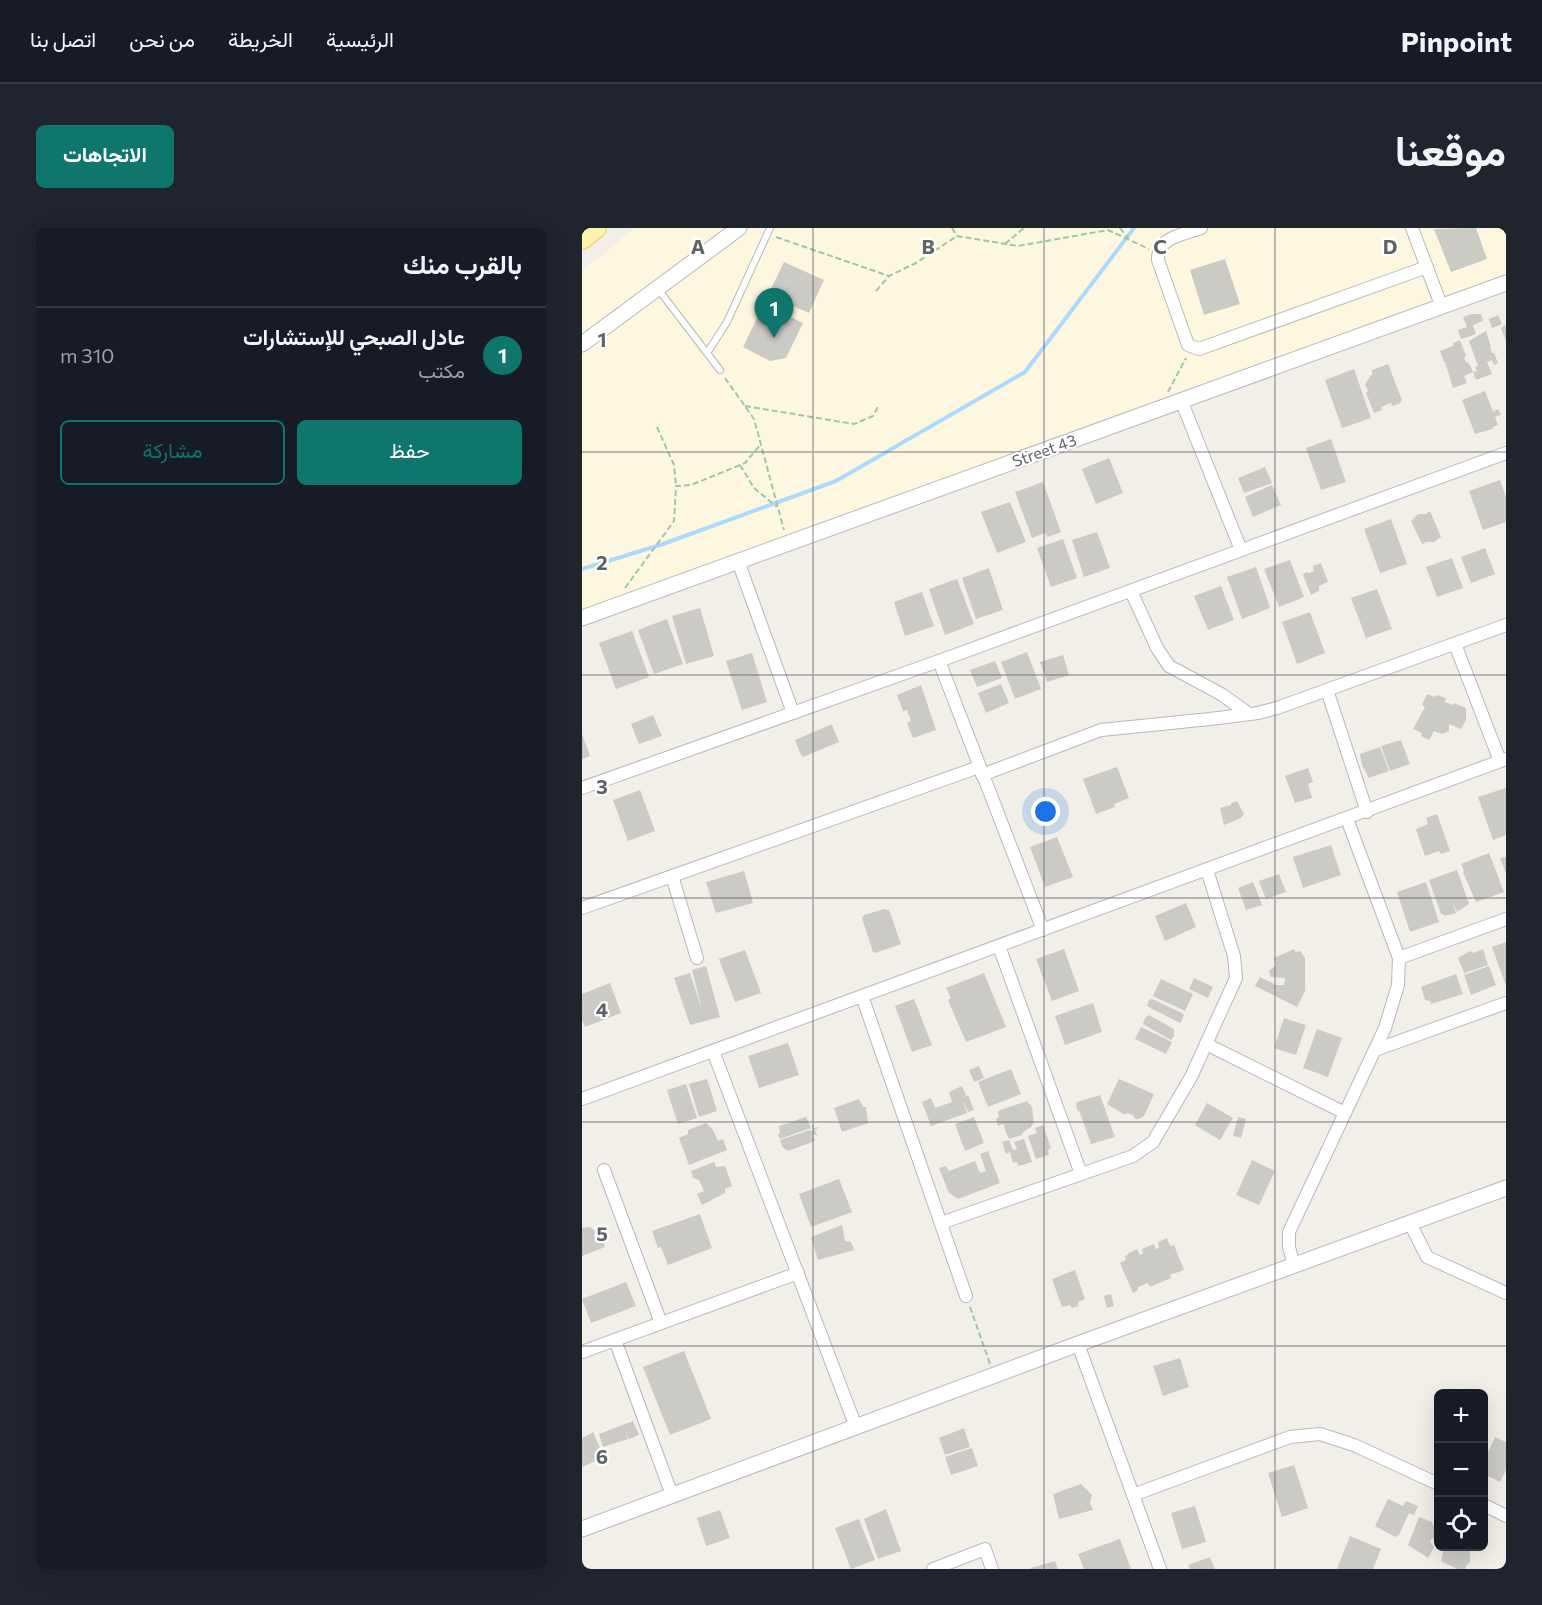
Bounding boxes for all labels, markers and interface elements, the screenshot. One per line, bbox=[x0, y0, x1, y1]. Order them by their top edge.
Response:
text: Pinpoint bbox=[1401, 24, 1512, 58]
text: اتصل بنا bbox=[30, 26, 96, 51]
text: من نحن bbox=[129, 26, 195, 51]
text: الخريطة bbox=[228, 26, 293, 51]
text: الرئيسية bbox=[326, 26, 394, 51]
text: موقعنا bbox=[1395, 123, 1506, 175]
button: الاتجاهات bbox=[36, 125, 174, 188]
text: A bbox=[691, 234, 705, 258]
text: B bbox=[921, 234, 935, 258]
text: C bbox=[1153, 234, 1167, 258]
text: D bbox=[1383, 234, 1397, 258]
text: بالقرب منك bbox=[403, 248, 522, 279]
pin: 1 bbox=[754, 288, 794, 338]
text: عادل الصبحي للإستشارات bbox=[243, 323, 465, 350]
text: 1 bbox=[597, 327, 607, 351]
text: 310 m bbox=[60, 343, 114, 367]
text: 1 bbox=[498, 343, 507, 367]
text: مكتب bbox=[418, 358, 465, 382]
button: مشاركة bbox=[60, 420, 285, 485]
button: حفظ bbox=[297, 420, 522, 485]
street label: Street 43 bbox=[1009, 430, 1079, 470]
text: 2 bbox=[596, 550, 608, 574]
text: 3 bbox=[596, 774, 608, 798]
your location bbox=[1031, 797, 1060, 826]
text: 4 bbox=[596, 997, 608, 1021]
text: 5 bbox=[596, 1221, 608, 1245]
map controls bbox=[1434, 1389, 1488, 1551]
button: + bbox=[1434, 1389, 1488, 1443]
button: − bbox=[1434, 1443, 1488, 1497]
text: 6 bbox=[596, 1444, 608, 1468]
button: locate bbox=[1434, 1497, 1488, 1551]

